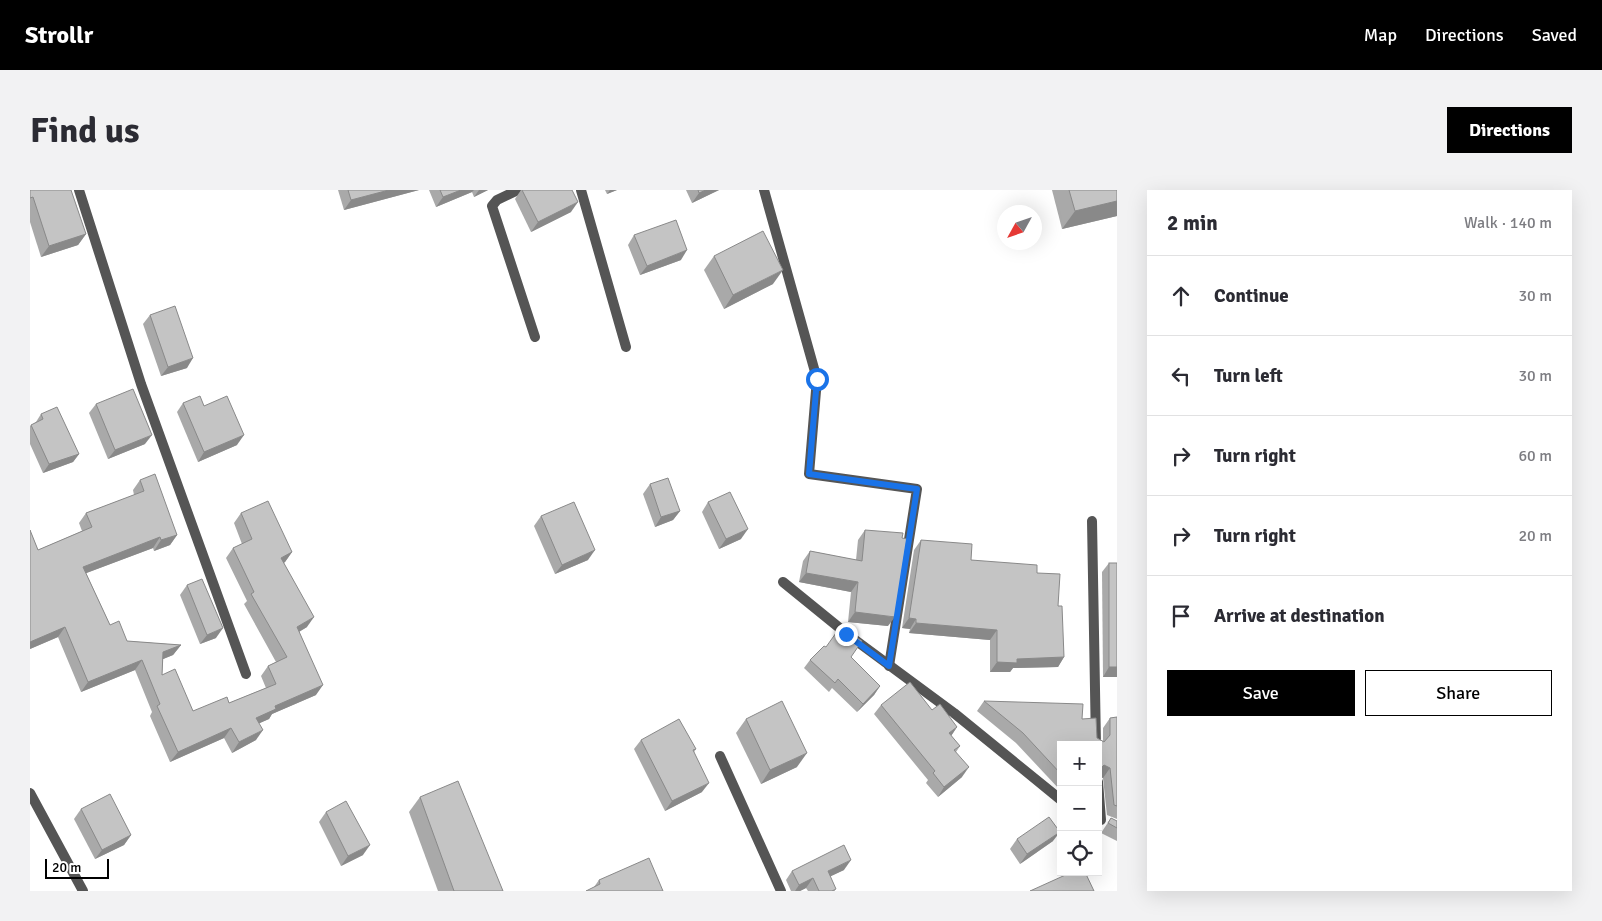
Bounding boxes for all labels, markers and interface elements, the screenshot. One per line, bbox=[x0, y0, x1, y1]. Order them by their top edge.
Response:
text: Strollr bbox=[25, 20, 93, 50]
text: Map bbox=[1364, 24, 1397, 46]
text: Directions bbox=[1425, 24, 1504, 46]
text: Saved bbox=[1532, 24, 1577, 46]
button: Directions bbox=[1447, 107, 1572, 153]
text: Find us bbox=[30, 109, 140, 152]
north arrow bbox=[997, 205, 1042, 250]
text: 2 min bbox=[1167, 210, 1218, 236]
text: Walk · 140 m bbox=[1464, 213, 1552, 233]
icon: ahead bbox=[1167, 282, 1195, 310]
text: Continue bbox=[1214, 284, 1289, 308]
text: 30 m bbox=[1518, 286, 1552, 306]
icon: left bbox=[1167, 362, 1195, 390]
text: Turn left bbox=[1214, 364, 1283, 388]
text: 30 m bbox=[1518, 366, 1552, 386]
route start bbox=[806, 368, 829, 391]
icon: right bbox=[1167, 442, 1195, 470]
text: Turn right bbox=[1214, 444, 1296, 468]
text: 60 m bbox=[1518, 446, 1552, 466]
icon: right bbox=[1167, 522, 1195, 550]
text: Turn right bbox=[1214, 524, 1296, 548]
text: 20 m bbox=[1518, 526, 1552, 546]
icon: arrive bbox=[1167, 602, 1195, 630]
text: Arrive at destination bbox=[1214, 604, 1385, 628]
route end bbox=[835, 623, 858, 646]
button: Save bbox=[1167, 670, 1355, 716]
button: Share bbox=[1365, 670, 1552, 716]
map controls bbox=[1057, 741, 1102, 876]
button: + bbox=[1057, 741, 1102, 786]
button: − bbox=[1057, 786, 1102, 831]
button: locate bbox=[1057, 831, 1102, 876]
scale bar bbox=[45, 856, 109, 879]
text: 20 m bbox=[52, 859, 81, 876]

